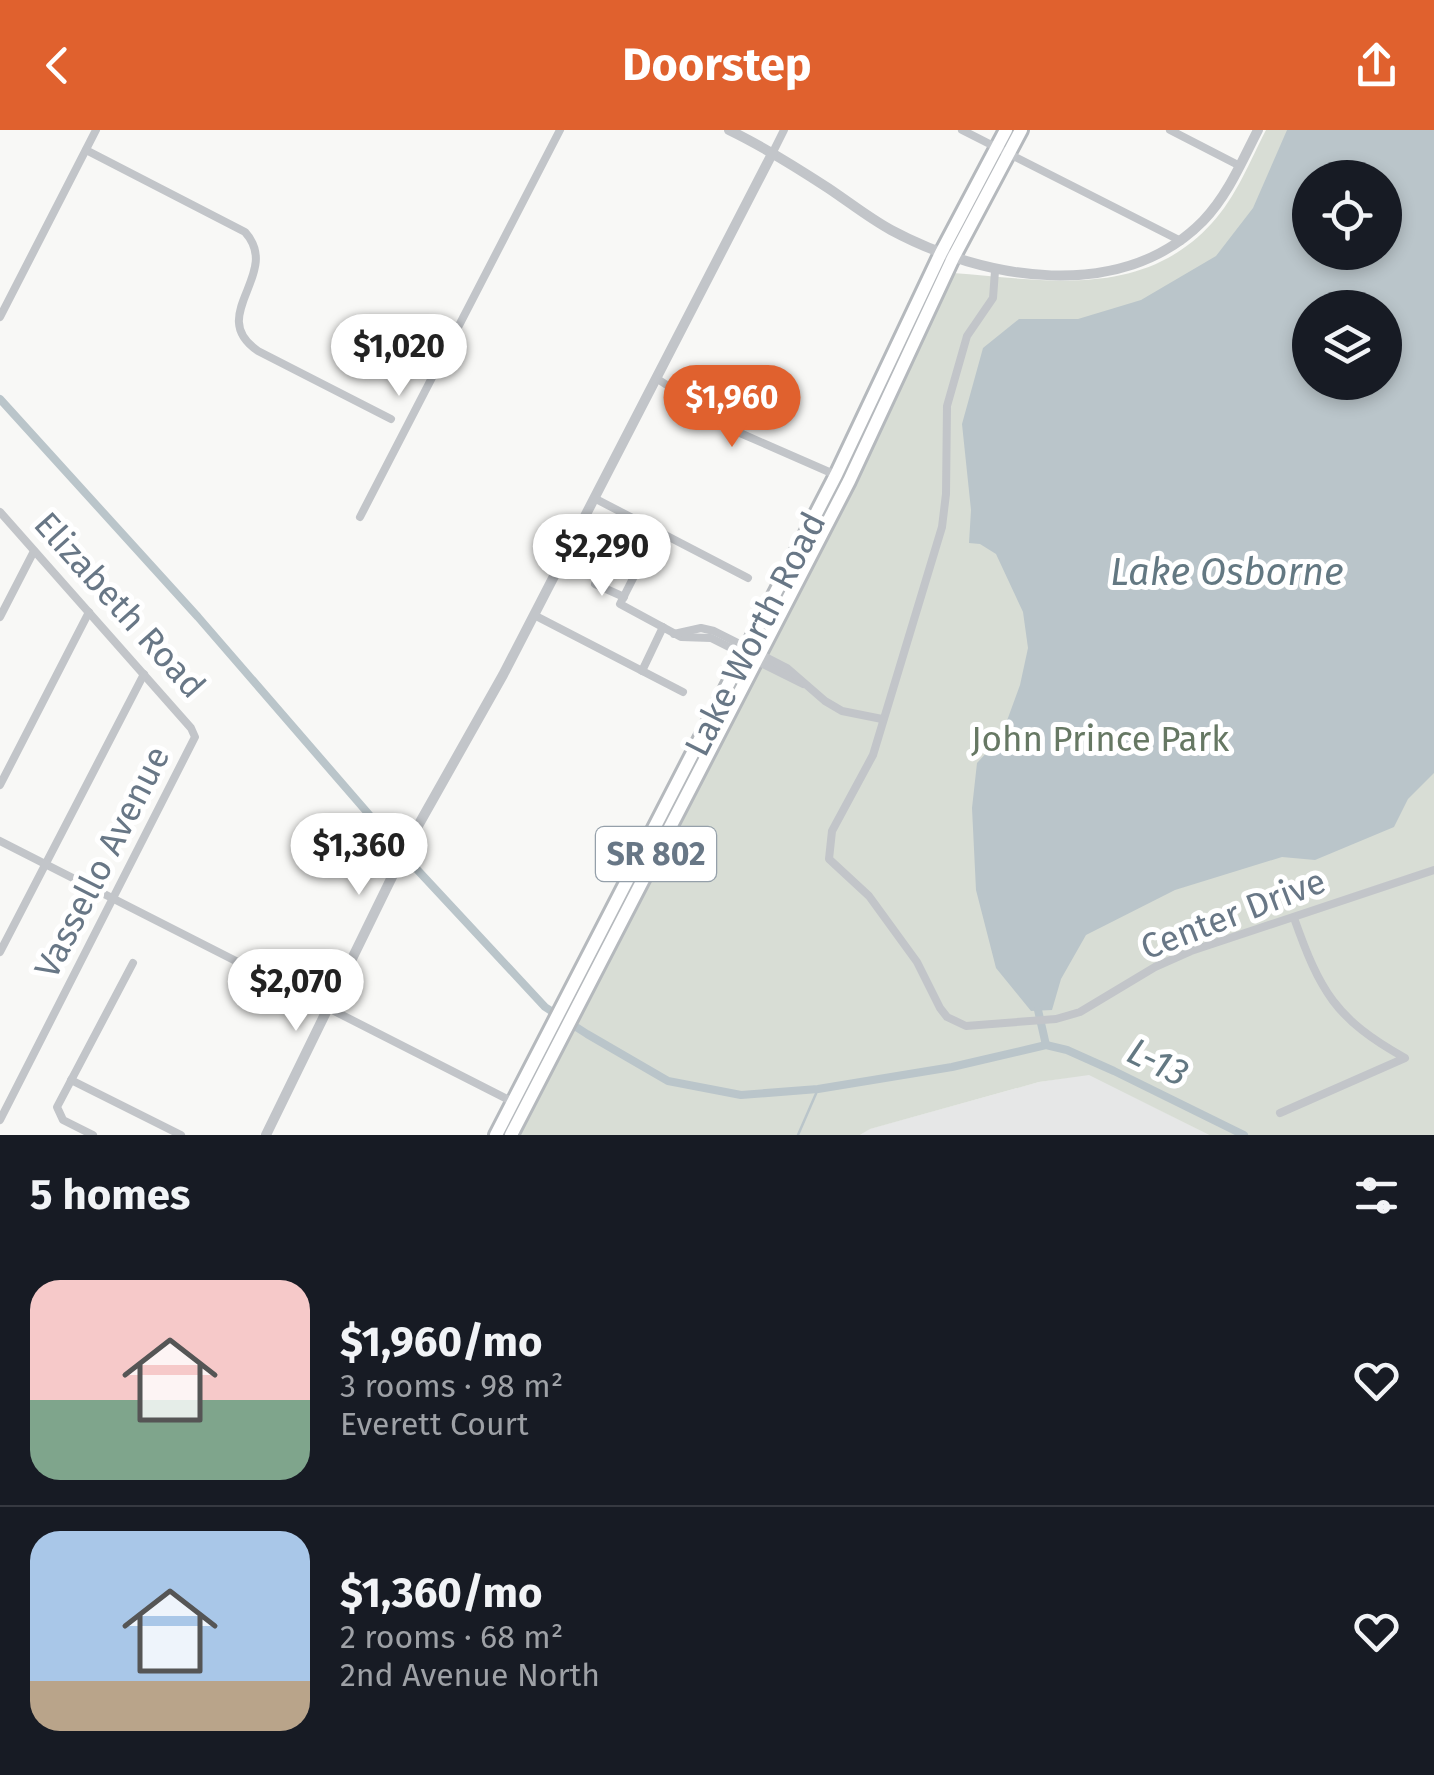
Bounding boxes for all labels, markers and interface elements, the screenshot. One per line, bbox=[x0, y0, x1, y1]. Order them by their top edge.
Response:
icon: back bbox=[30, 38, 85, 93]
text: Doorstep bbox=[622, 38, 812, 92]
icon: share bbox=[1349, 38, 1404, 93]
map controls bbox=[1292, 160, 1402, 400]
button: locate bbox=[1292, 160, 1402, 270]
button: layers bbox=[1292, 290, 1402, 400]
pin: $1,020 bbox=[318, 314, 480, 399]
text: $1,020 bbox=[353, 327, 445, 365]
pin: $1,960 bbox=[651, 365, 813, 450]
text: $1,960 bbox=[686, 378, 778, 416]
street label: Elizabeth Road bbox=[26, 503, 214, 707]
street label: Lake Worth Road bbox=[676, 505, 834, 763]
pin: $2,290 bbox=[521, 514, 683, 599]
text: $2,290 bbox=[555, 527, 649, 565]
water label: Lake Osborne bbox=[1110, 549, 1344, 595]
park label: John Prince Park bbox=[971, 718, 1229, 760]
street label: Vassello Avenue bbox=[26, 739, 178, 985]
pin: $1,360 bbox=[278, 813, 440, 898]
text: $1,360 bbox=[313, 826, 405, 864]
road number: SR 802 bbox=[596, 827, 716, 881]
street label: Center Drive bbox=[1135, 860, 1331, 968]
pin: $2,070 bbox=[215, 949, 377, 1034]
text: $2,070 bbox=[250, 962, 342, 1000]
water label: L-13 bbox=[1120, 1028, 1196, 1096]
icon: filters bbox=[1349, 1168, 1404, 1223]
text: 5 homes bbox=[30, 1170, 190, 1220]
text: $1,960/mo bbox=[340, 1317, 543, 1367]
icon: home bbox=[110, 1320, 230, 1440]
icon: heart bbox=[1349, 1353, 1404, 1408]
text: 3 rooms · 98 m² bbox=[340, 1367, 563, 1405]
text: Everett Court bbox=[340, 1405, 528, 1443]
text: $1,360/mo bbox=[340, 1568, 542, 1618]
icon: home bbox=[110, 1571, 230, 1691]
icon: heart bbox=[1349, 1604, 1404, 1659]
text: 2 rooms · 68 m² bbox=[340, 1618, 563, 1656]
text: 2nd Avenue North bbox=[340, 1656, 600, 1694]

